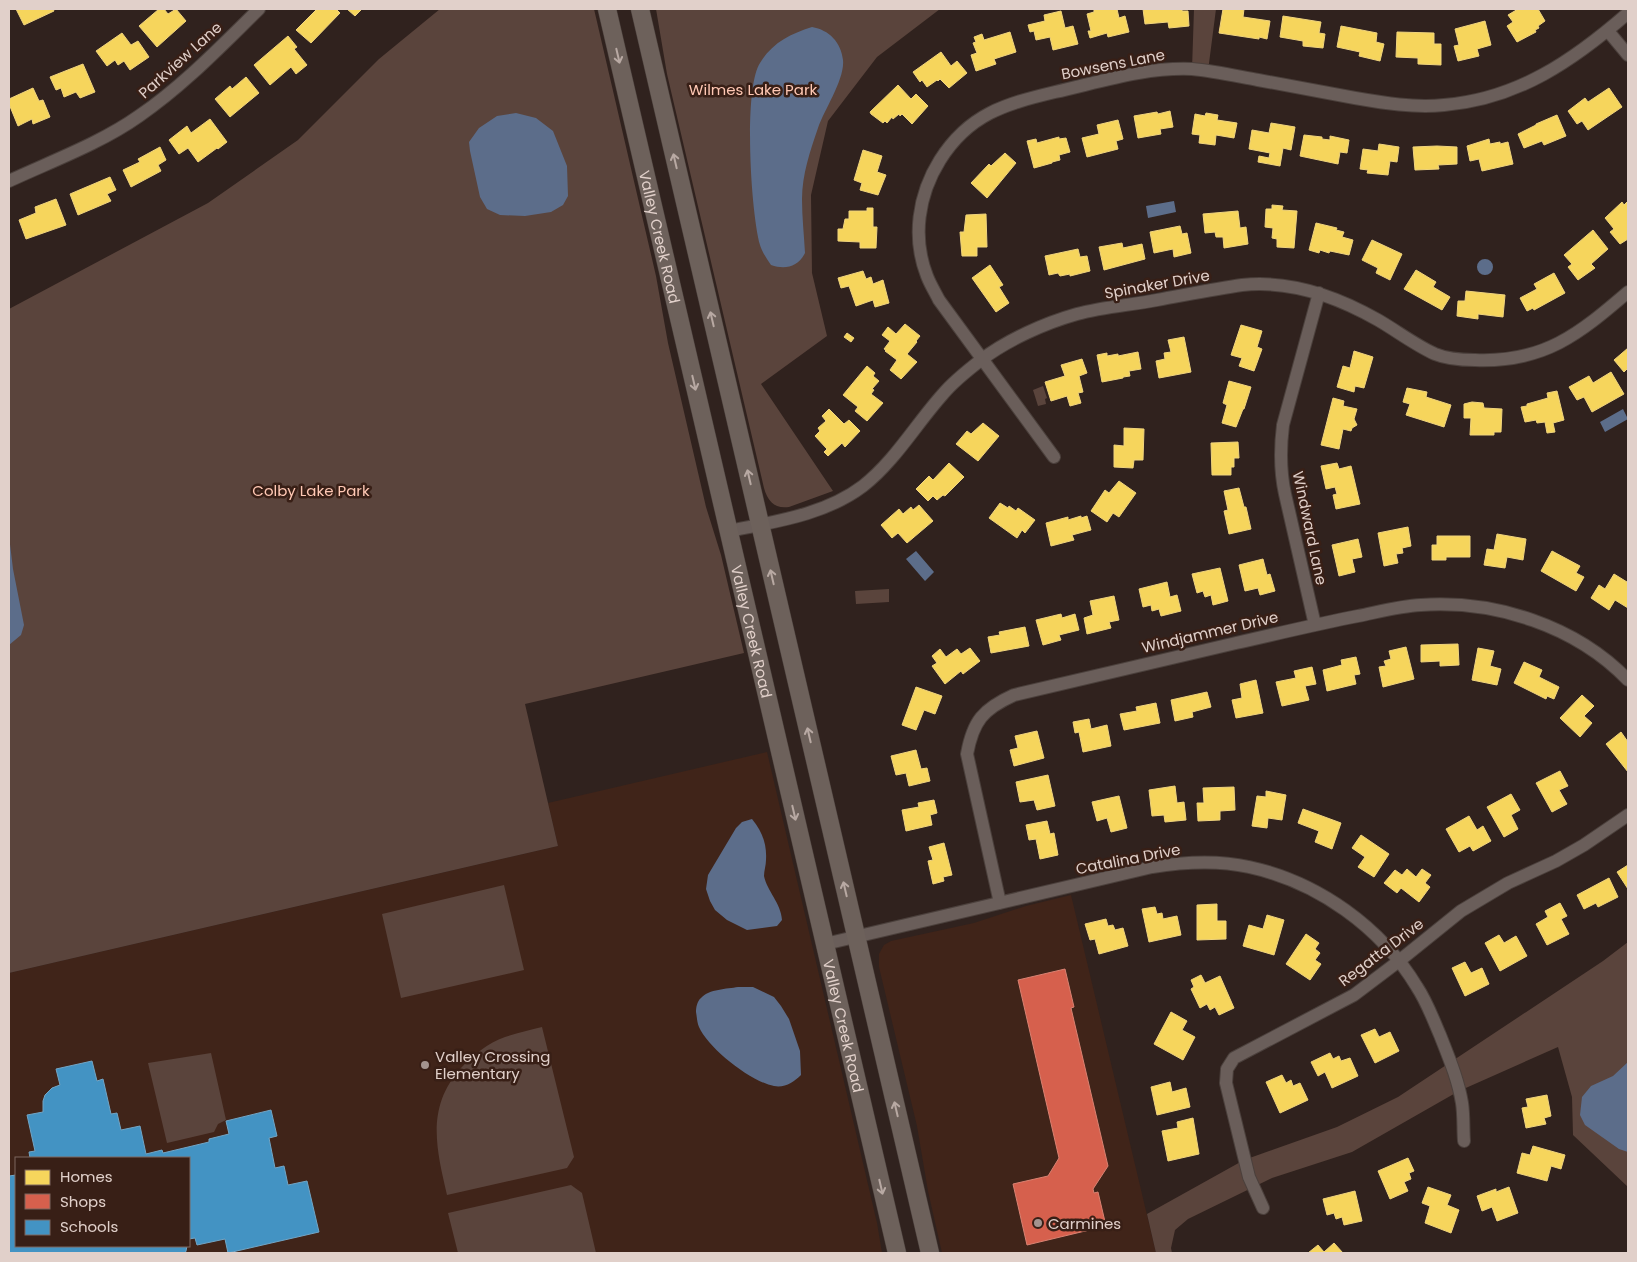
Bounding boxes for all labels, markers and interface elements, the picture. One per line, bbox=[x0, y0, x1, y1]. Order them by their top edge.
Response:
street label: Parkview Lane bbox=[134, 17, 226, 103]
street label: Bowsens Lane bbox=[1059, 44, 1167, 84]
one-way arrow bbox=[614, 48, 623, 64]
park label: Wilmes Lake Park bbox=[689, 79, 817, 100]
one-way arrow bbox=[670, 153, 679, 169]
street label: Valley Creek Road bbox=[634, 168, 686, 306]
street label: Spinaker Drive bbox=[1103, 264, 1211, 304]
one-way arrow bbox=[707, 311, 716, 327]
one-way arrow bbox=[690, 375, 699, 391]
street label: Windward Lane bbox=[1288, 469, 1332, 587]
one-way arrow bbox=[744, 470, 753, 486]
park label: Colby Lake Park bbox=[252, 480, 370, 501]
street label: Valley Creek Road bbox=[726, 563, 778, 700]
one-way arrow bbox=[767, 569, 776, 585]
street label: Windjammer Drive bbox=[1140, 606, 1280, 658]
one-way arrow bbox=[804, 727, 813, 743]
one-way arrow bbox=[790, 805, 799, 821]
street label: Catalina Drive bbox=[1074, 839, 1182, 879]
one-way arrow bbox=[840, 881, 849, 897]
street label: Regatta Drive bbox=[1334, 913, 1428, 991]
street label: Valley Creek Road bbox=[818, 957, 870, 1094]
place label: Valley Crossing Elementary bbox=[435, 1046, 550, 1084]
marker: Valley Crossing Elementary bbox=[419, 1059, 431, 1071]
one-way arrow bbox=[891, 1101, 900, 1117]
legend bbox=[15, 1157, 190, 1247]
text: Homes bbox=[60, 1166, 113, 1187]
one-way arrow bbox=[877, 1179, 886, 1195]
text: Shops bbox=[60, 1191, 106, 1212]
place label: Carmines bbox=[1048, 1213, 1121, 1234]
text: Schools bbox=[60, 1216, 118, 1237]
marker: Carmines bbox=[1032, 1217, 1044, 1229]

